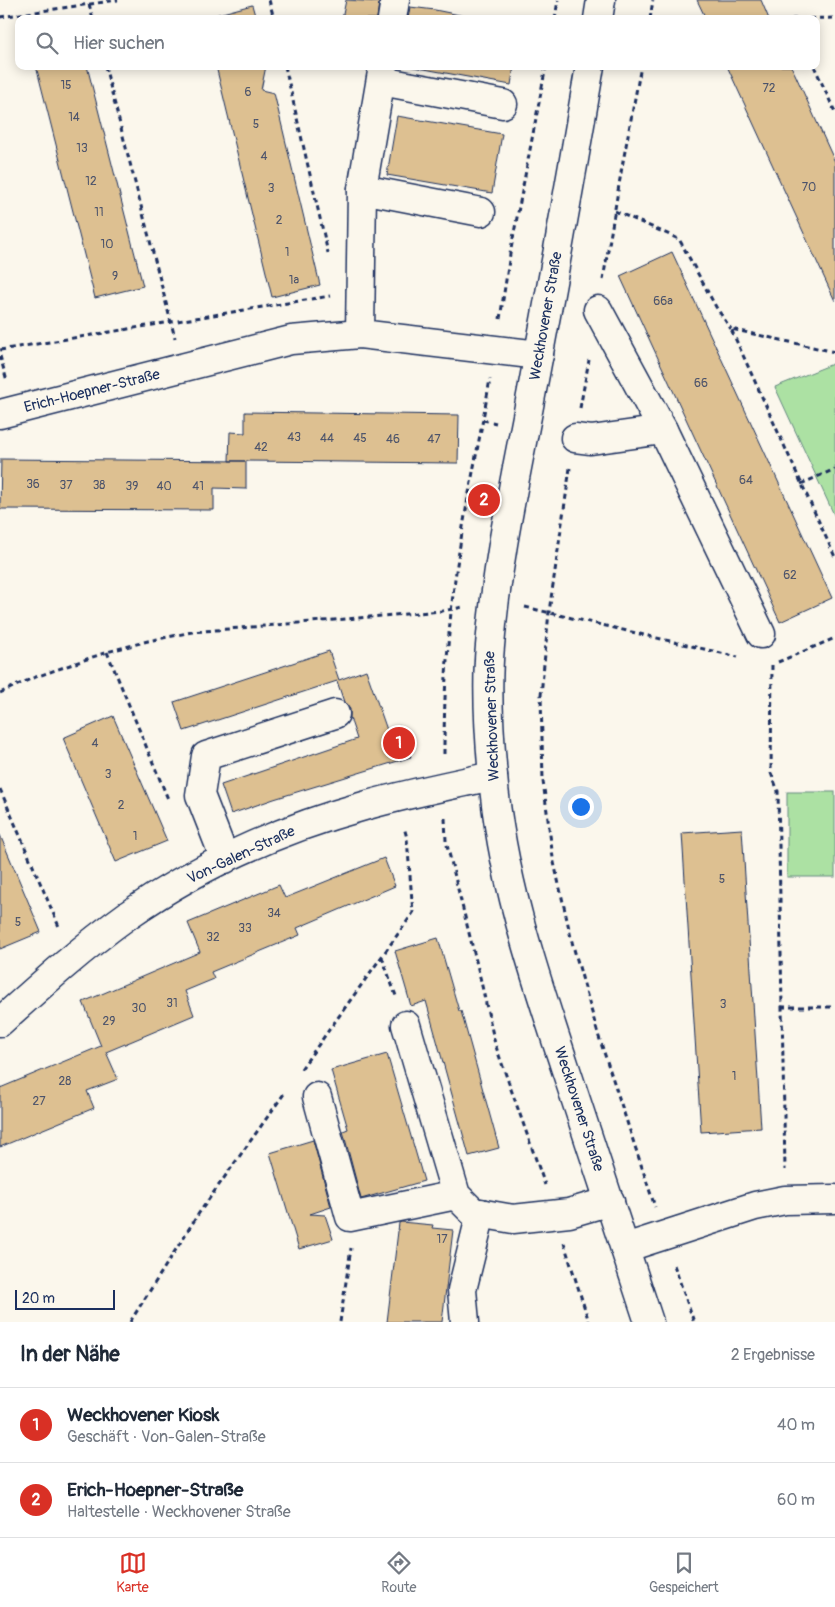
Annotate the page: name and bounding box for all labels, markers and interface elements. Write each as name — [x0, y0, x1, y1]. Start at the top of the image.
search box — [15, 15, 820, 70]
icon: search — [33, 29, 61, 57]
text: Hier suchen — [73, 31, 165, 55]
house number: 15 — [60, 78, 72, 93]
house number: 72 — [762, 81, 776, 96]
house number: 6 — [245, 85, 252, 100]
house number: 14 — [68, 110, 80, 125]
house number: 5 — [253, 117, 259, 132]
house number: 13 — [76, 141, 88, 156]
house number: 4 — [261, 149, 268, 164]
house number: 12 — [85, 174, 97, 189]
house number: 70 — [802, 180, 816, 195]
house number: 3 — [268, 181, 275, 196]
house number: 11 — [94, 205, 104, 220]
house number: 2 — [276, 213, 283, 228]
house number: 10 — [101, 237, 113, 252]
house number: 1 — [285, 245, 289, 260]
street label: Weckhovener Straße — [525, 250, 567, 382]
house number: 9 — [112, 269, 118, 284]
house number: 1a — [289, 273, 300, 288]
house number: 66a — [653, 294, 673, 309]
street label: Erich-Hoepner-Straße — [22, 365, 162, 417]
house number: 66 — [694, 376, 708, 391]
house number: 43 — [287, 430, 301, 445]
house number: 44 — [320, 431, 334, 446]
house number: 45 — [353, 431, 367, 446]
house number: 46 — [386, 432, 400, 447]
house number: 47 — [427, 432, 441, 447]
house number: 42 — [254, 440, 268, 455]
house number: 64 — [739, 473, 753, 488]
house number: 36 — [26, 477, 40, 492]
house number: 37 — [59, 478, 73, 493]
house number: 38 — [93, 478, 105, 493]
house number: 39 — [126, 479, 138, 494]
house number: 40 — [156, 479, 172, 494]
house number: 41 — [192, 479, 204, 494]
pin: 2 — [468, 481, 500, 519]
house number: 62 — [783, 568, 797, 583]
street label: Weckhovener Straße — [480, 650, 504, 781]
pin: 1 — [383, 724, 415, 762]
house number: 4 — [92, 736, 99, 751]
house number: 3 — [105, 767, 112, 782]
your location — [568, 794, 594, 820]
house number: 2 — [118, 798, 125, 813]
street label: Von-Galen-Straße — [184, 821, 299, 888]
house number: 1 — [133, 829, 137, 844]
house number: 5 — [719, 872, 725, 887]
house number: 34 — [267, 906, 281, 921]
house number: 5 — [15, 915, 21, 930]
house number: 33 — [238, 921, 252, 936]
house number: 32 — [206, 930, 220, 945]
house number: 31 — [166, 996, 178, 1011]
house number: 3 — [720, 997, 727, 1012]
house number: 30 — [132, 1001, 146, 1016]
house number: 29 — [103, 1014, 115, 1029]
street label: Weckhovener Straße — [550, 1044, 608, 1174]
house number: 1 — [732, 1069, 736, 1084]
house number: 28 — [59, 1074, 71, 1089]
house number: 27 — [32, 1094, 46, 1109]
house number: 17 — [436, 1232, 448, 1247]
scale bar — [15, 1287, 115, 1310]
text: 20 m — [22, 1290, 55, 1307]
text: In der Nähe — [20, 1341, 120, 1368]
text: 2 Ergebnisse — [731, 1345, 815, 1365]
text: Weckhovener Kiosk — [67, 1403, 219, 1427]
text: 1 — [33, 1415, 39, 1435]
text: 40 m — [777, 1415, 815, 1435]
text: Geschäft · Von-Galen-Straße — [67, 1427, 266, 1447]
text: Erich-Hoepner-Straße — [67, 1478, 243, 1502]
text: 2 — [32, 1490, 40, 1510]
text: 60 m — [777, 1490, 815, 1510]
text: Haltestelle · Weckhovener Straße — [67, 1502, 291, 1522]
tab: Karte — [116, 1549, 149, 1596]
tab: Route — [381, 1549, 417, 1596]
tab: Gespeichert — [649, 1549, 719, 1596]

